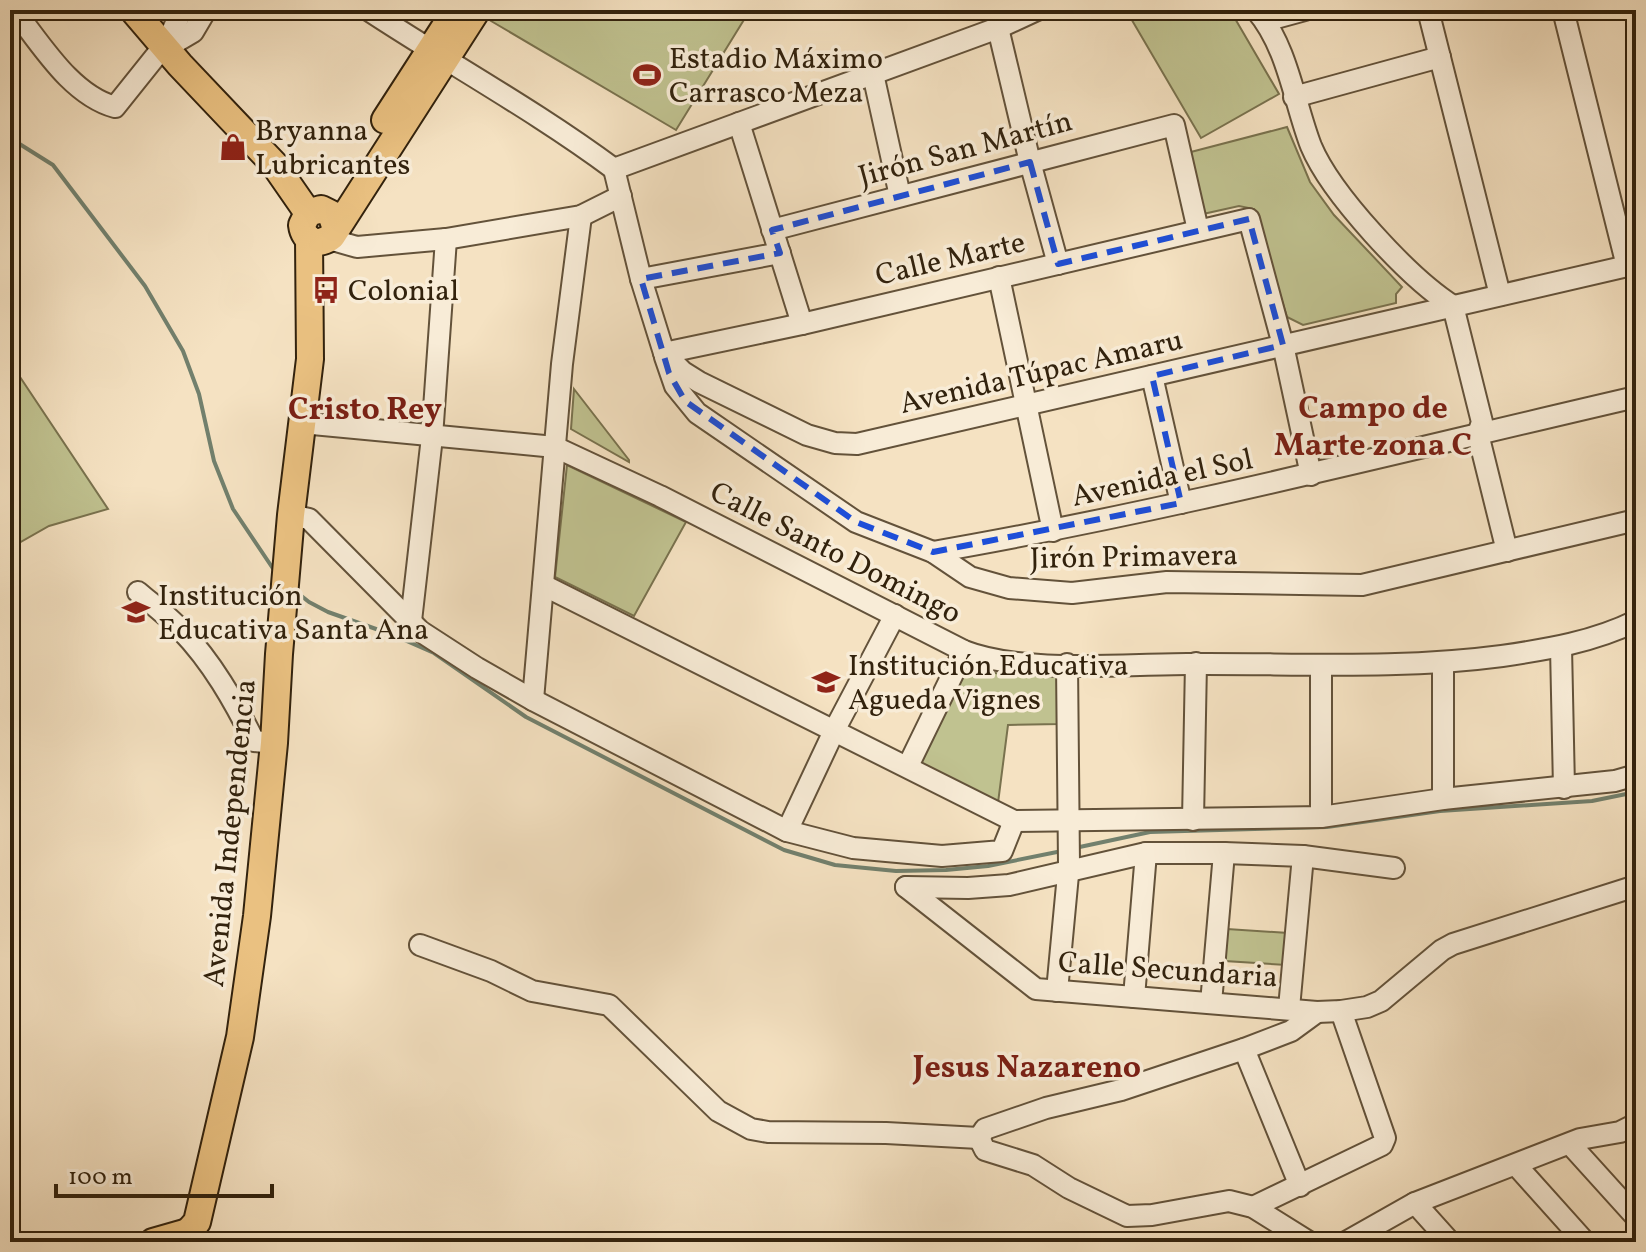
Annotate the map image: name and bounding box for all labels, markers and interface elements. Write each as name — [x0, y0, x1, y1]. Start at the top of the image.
place label: Estadio Máximo Carrasco Meza — [669, 39, 883, 115]
sports icon: Estadio Máximo Carrasco Meza — [632, 60, 662, 90]
street label: Jirón San Martín — [854, 101, 1077, 199]
place label: Bryanna Lubricantes — [255, 111, 410, 187]
shop icon: Bryanna Lubricantes — [218, 132, 248, 162]
street label: Calle Marte — [871, 222, 1030, 298]
place label: Colonial — [348, 271, 459, 313]
bus stop icon: Colonial — [311, 275, 341, 305]
street label: Avenida Túpac Amaru — [896, 320, 1187, 426]
district label: Campo de Marte zona C — [1274, 388, 1472, 469]
district label: Cristo Rey — [288, 389, 442, 433]
street label: Avenida el Sol — [1068, 439, 1257, 519]
street label: Calle Santo Domingo — [702, 472, 968, 635]
street label: Jirón Primavera — [1030, 535, 1239, 581]
place label: Institución Educativa Santa Ana — [158, 576, 429, 652]
school or university icon: Institución Educativa Santa Ana — [121, 597, 151, 627]
place label: Institución Educativa Agueda Vignes — [848, 646, 1129, 722]
school or university icon: Institución Educativa Agueda Vignes — [811, 667, 841, 697]
street label: Avenida Independencia — [194, 677, 268, 989]
street label: Calle Secundaria — [1057, 942, 1279, 1000]
district label: Jesus Nazareno — [912, 1047, 1141, 1091]
scale bar — [56, 1148, 272, 1198]
text: 100 m — [68, 1161, 133, 1195]

